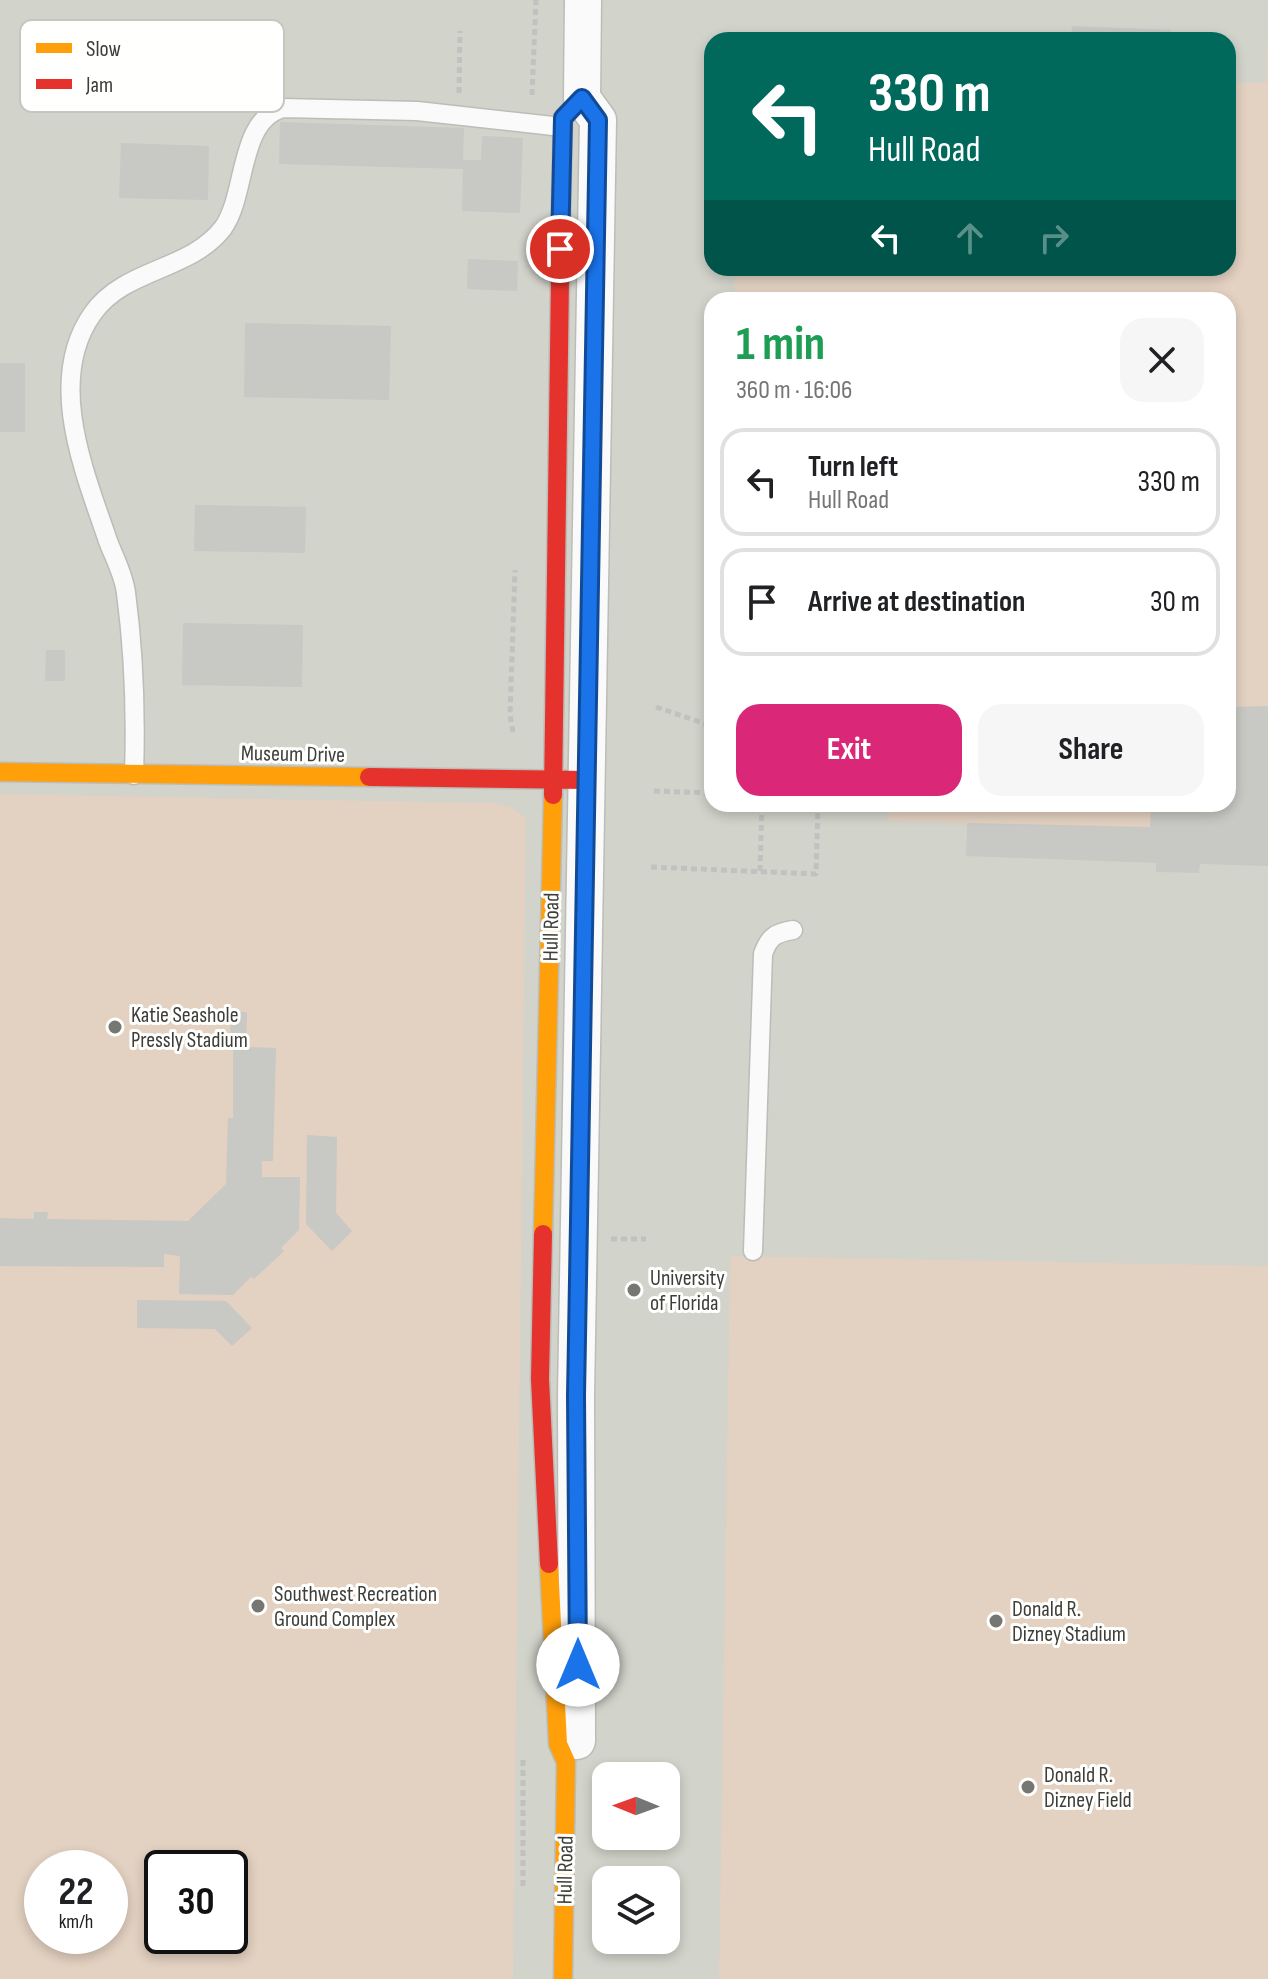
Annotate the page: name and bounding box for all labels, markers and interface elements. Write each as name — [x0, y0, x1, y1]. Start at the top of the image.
legend — [20, 20, 284, 112]
text: Slow — [86, 36, 121, 63]
text: 330 m — [868, 61, 991, 128]
icon: left — [736, 64, 840, 168]
text: Jam — [85, 72, 113, 99]
text: Hull Road — [868, 129, 980, 172]
pin — [526, 215, 594, 283]
icon: left — [864, 216, 908, 260]
icon: ahead — [948, 216, 992, 260]
icon: right — [1032, 216, 1076, 260]
icon: arrive — [538, 227, 582, 271]
text: 1 min — [736, 316, 825, 373]
button: close — [1120, 318, 1204, 402]
text: 360 m · 16:06 — [736, 375, 852, 406]
text: Turn left — [808, 449, 898, 485]
icon: left — [740, 460, 784, 504]
text: 330 m — [1137, 464, 1200, 500]
text: Hull Road — [808, 485, 889, 516]
icon: arrive — [740, 580, 784, 624]
text: Arrive at destination — [808, 584, 1025, 620]
text: 30 m — [1150, 584, 1200, 620]
button: Exit — [736, 704, 962, 796]
button: Share — [978, 704, 1204, 796]
street label: Museum Drive — [241, 740, 345, 769]
street label: Hull Road — [537, 892, 566, 962]
place label: Katie Seashole Pressly Stadium — [131, 1002, 248, 1054]
marker: Katie Seashole Pressly Stadium — [106, 1018, 124, 1036]
place label: University of Florida — [650, 1265, 725, 1317]
marker: University of Florida — [625, 1281, 643, 1299]
place label: Southwest Recreation Ground Complex — [274, 1581, 437, 1633]
place label: Donald R. Dizney Stadium — [1012, 1596, 1126, 1648]
marker: Southwest Recreation Ground Complex — [249, 1597, 267, 1615]
marker: Donald R. Dizney Stadium — [987, 1612, 1005, 1630]
position arrow — [536, 1623, 620, 1707]
north arrow — [592, 1762, 680, 1850]
map controls — [592, 1762, 680, 1954]
place label: Donald R. Dizney Field — [1044, 1762, 1132, 1814]
marker: Donald R. Dizney Field — [1019, 1778, 1037, 1796]
street label: Hull Road — [551, 1835, 580, 1905]
speed limit sign: 30 — [144, 1850, 248, 1954]
button: layers — [592, 1866, 680, 1954]
text: 22 — [58, 1868, 94, 1916]
text: km/h — [59, 1910, 93, 1934]

